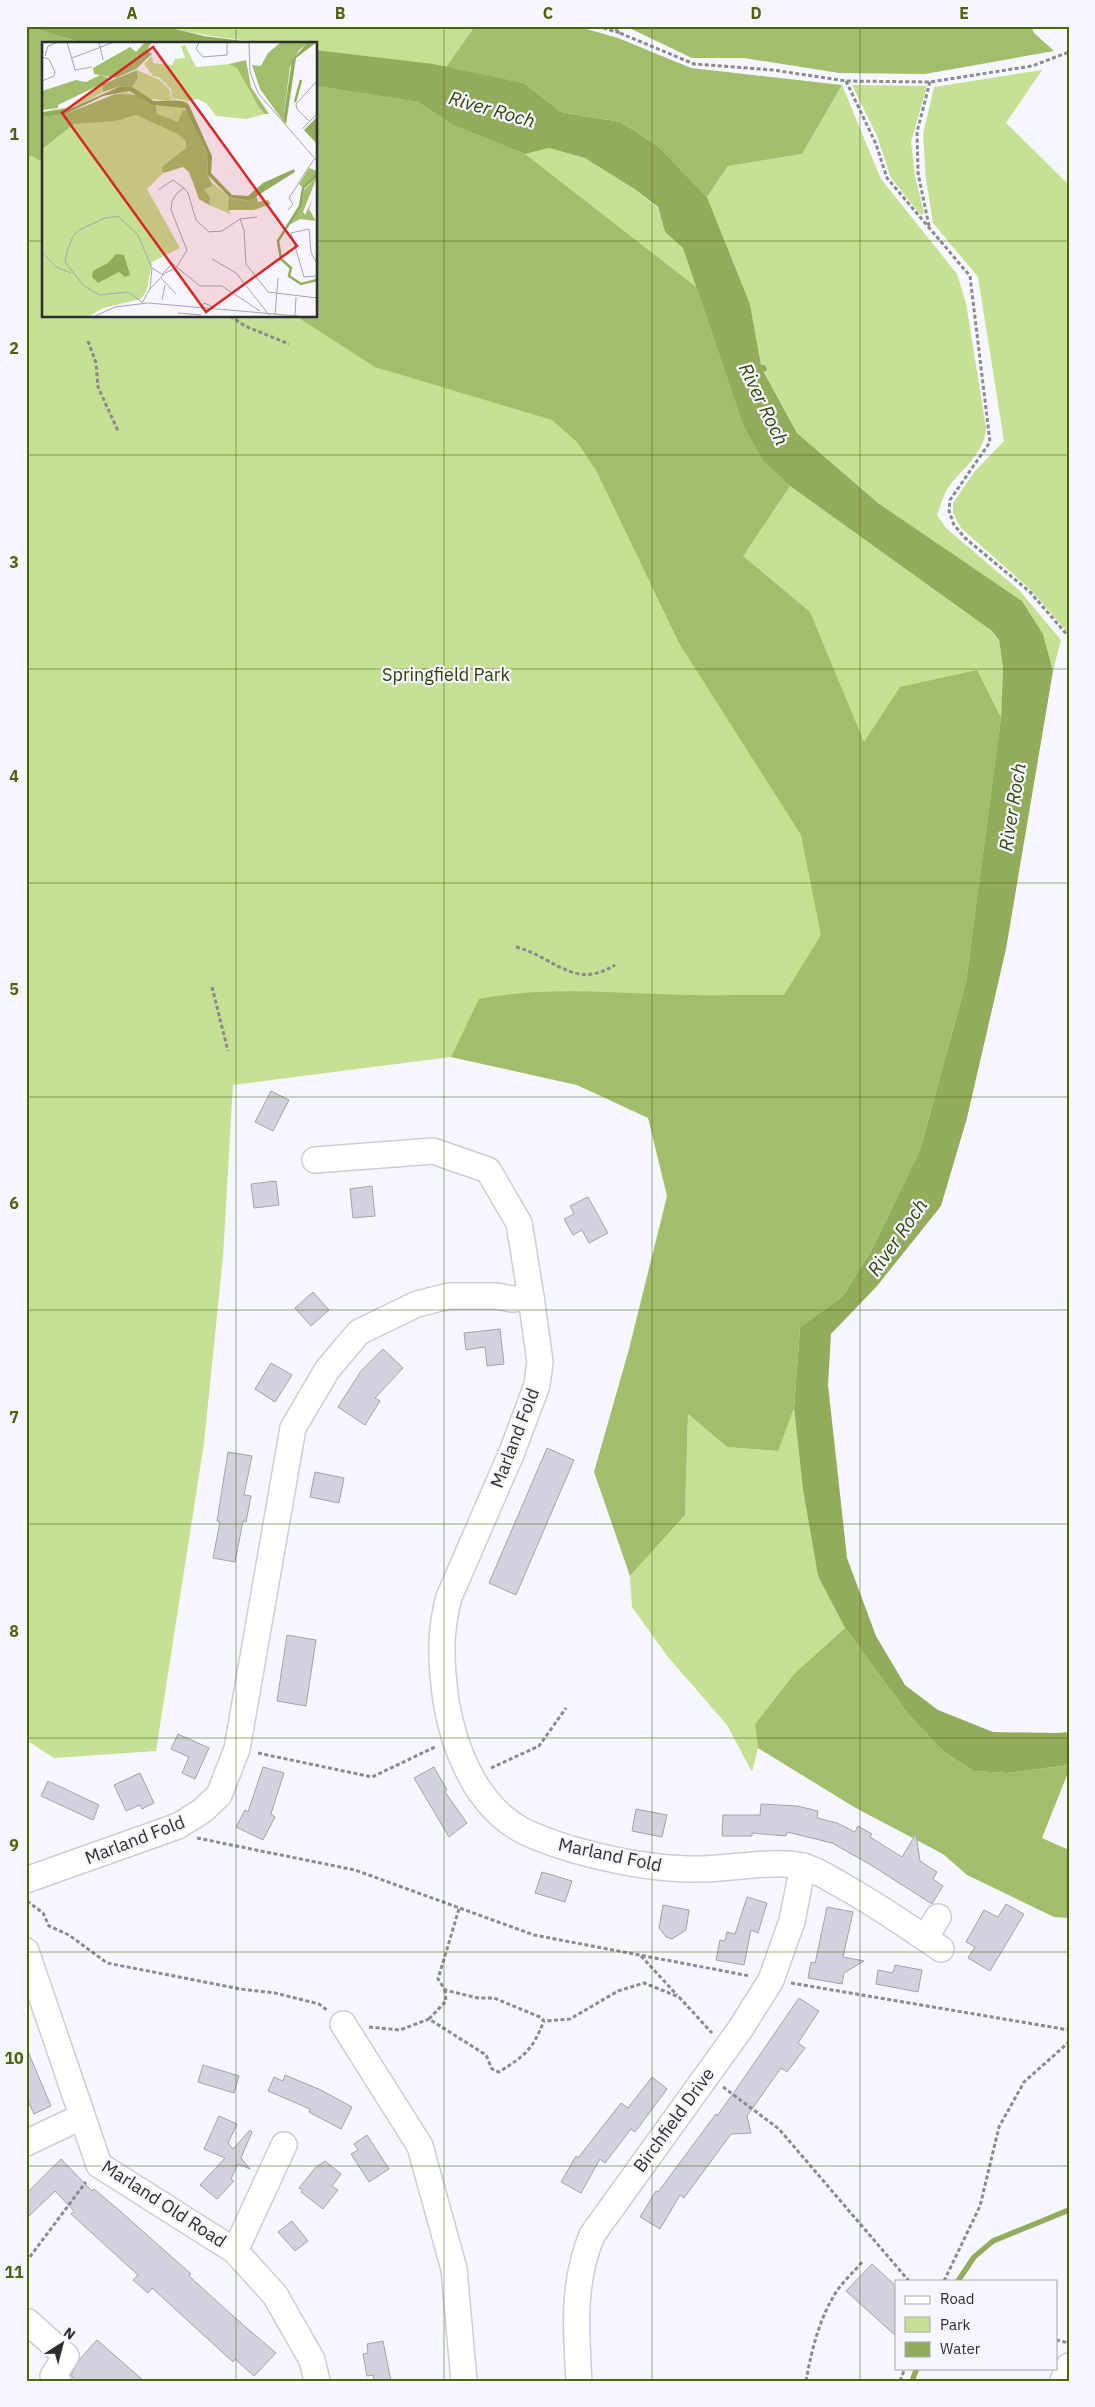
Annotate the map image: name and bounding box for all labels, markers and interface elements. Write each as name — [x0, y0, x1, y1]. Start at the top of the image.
text: A — [127, 3, 138, 23]
text: B — [335, 3, 346, 23]
text: C — [543, 3, 553, 23]
text: D — [750, 3, 762, 23]
text: E — [959, 3, 969, 23]
inset map — [42, 42, 318, 318]
water label: River Roch — [446, 85, 538, 133]
text: 1 — [9, 124, 19, 144]
text: 2 — [9, 338, 19, 358]
water label: River Roch — [734, 359, 794, 449]
text: 3 — [9, 552, 19, 572]
park label: Springfield Park — [382, 663, 510, 686]
water label: River Roch — [993, 761, 1031, 853]
text: 4 — [9, 766, 19, 786]
text: 5 — [9, 979, 19, 999]
text: 6 — [9, 1193, 19, 1213]
water label: River Roch — [862, 1194, 932, 1280]
street label: Marland Fold — [485, 1385, 544, 1491]
text: 7 — [9, 1407, 19, 1427]
text: 8 — [9, 1621, 19, 1641]
street label: Marland Fold — [82, 1810, 188, 1869]
street label: Marland Fold — [556, 1832, 664, 1877]
text: 9 — [9, 1835, 19, 1855]
text: 10 — [4, 2048, 24, 2068]
street label: Birchfield Drive — [628, 2063, 719, 2176]
street label: Marland Old Road — [98, 2155, 231, 2252]
text: 11 — [4, 2262, 24, 2282]
legend — [895, 2280, 1058, 2370]
text: Road — [940, 2289, 975, 2308]
text: Park — [940, 2315, 970, 2334]
north arrow — [38, 2320, 88, 2370]
text: N — [60, 2323, 79, 2344]
text: Water — [940, 2339, 981, 2358]

